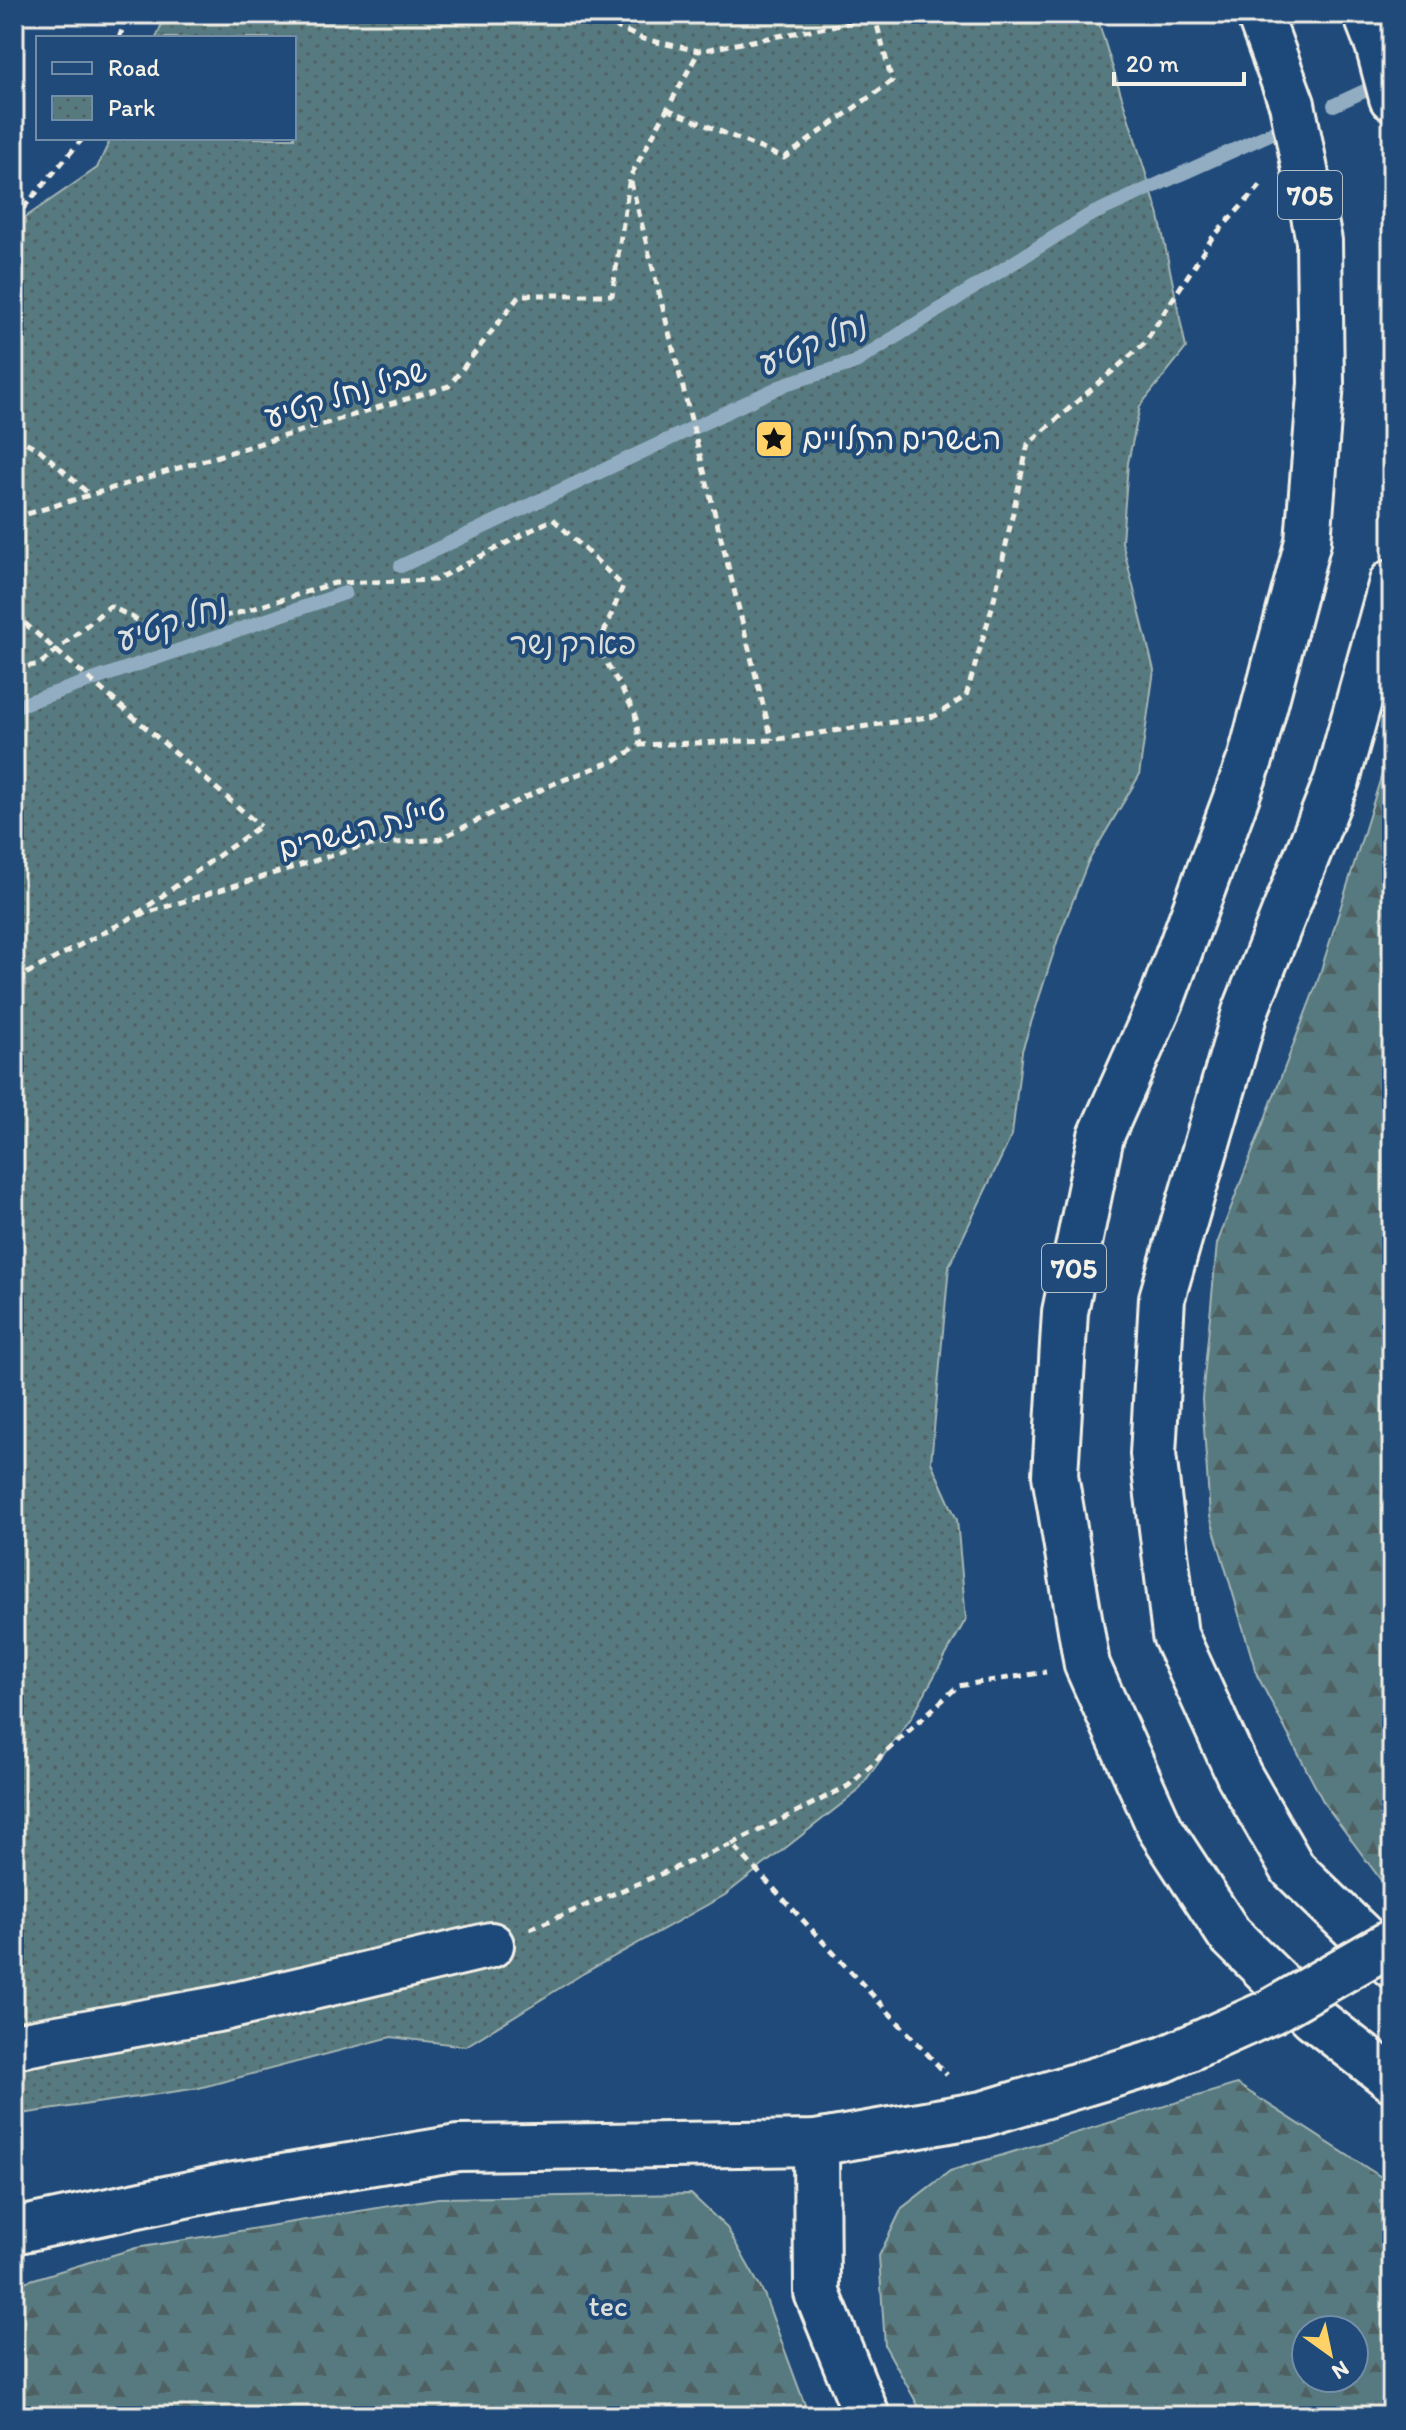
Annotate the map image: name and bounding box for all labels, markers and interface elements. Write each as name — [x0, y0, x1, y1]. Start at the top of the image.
legend — [36, 36, 296, 140]
scale bar — [1114, 36, 1244, 86]
text: 20 m — [1126, 49, 1179, 78]
text: Road — [108, 53, 160, 82]
text: Park — [108, 93, 155, 122]
road number: 705 — [1278, 171, 1342, 219]
water label: נחל קטיע — [751, 303, 873, 385]
street label: שביל נחל קטיע — [261, 351, 431, 436]
place icon: הגשרים התלויים — [753, 418, 795, 460]
place label: הגשרים התלויים — [802, 420, 1001, 457]
water label: נחל קטיע — [110, 586, 232, 661]
park label: פארק נשר — [510, 625, 636, 662]
street label: טיילת הגשרים — [275, 790, 449, 867]
road number: 705 — [1042, 1244, 1106, 1292]
park label: tec — [588, 2287, 628, 2324]
north arrow — [1290, 2314, 1370, 2394]
text: N — [1327, 2355, 1354, 2386]

